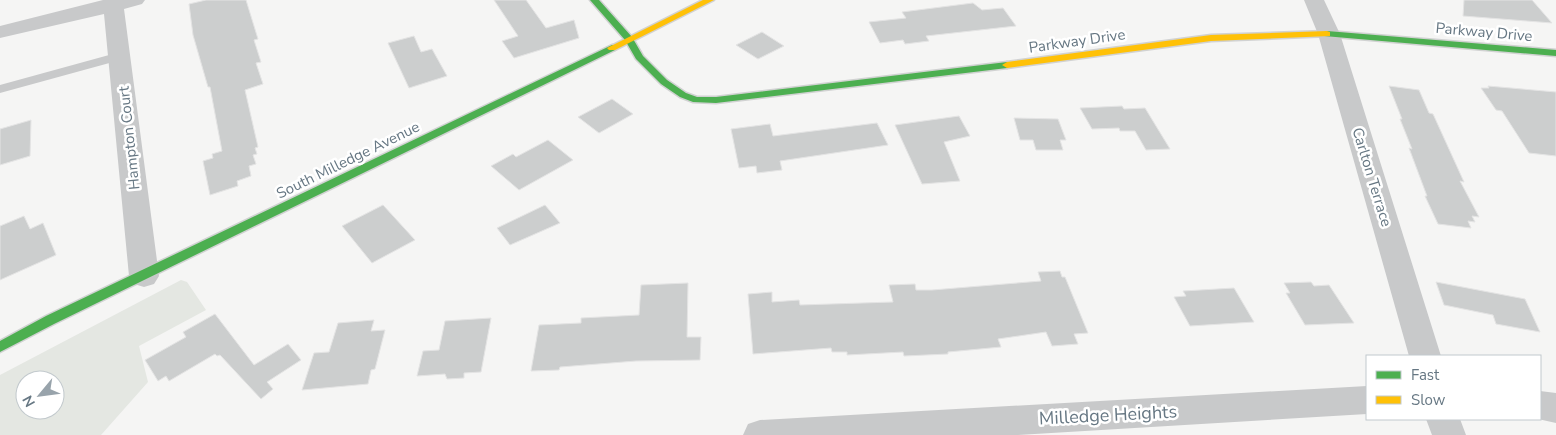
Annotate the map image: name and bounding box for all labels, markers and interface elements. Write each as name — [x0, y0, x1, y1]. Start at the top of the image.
street label: Parkway Drive — [1435, 18, 1533, 46]
street label: Parkway Drive — [1027, 24, 1127, 58]
street label: Hampton Court — [114, 84, 144, 191]
street label: South Milledge Avenue — [273, 117, 423, 203]
street label: Carlton Terrace — [1347, 125, 1397, 229]
legend — [1366, 355, 1541, 420]
text: Fast — [1411, 365, 1440, 385]
north arrow — [15, 370, 65, 420]
text: Slow — [1411, 390, 1446, 410]
text: N — [18, 392, 40, 410]
street label: Milledge Heights — [1038, 399, 1178, 431]

